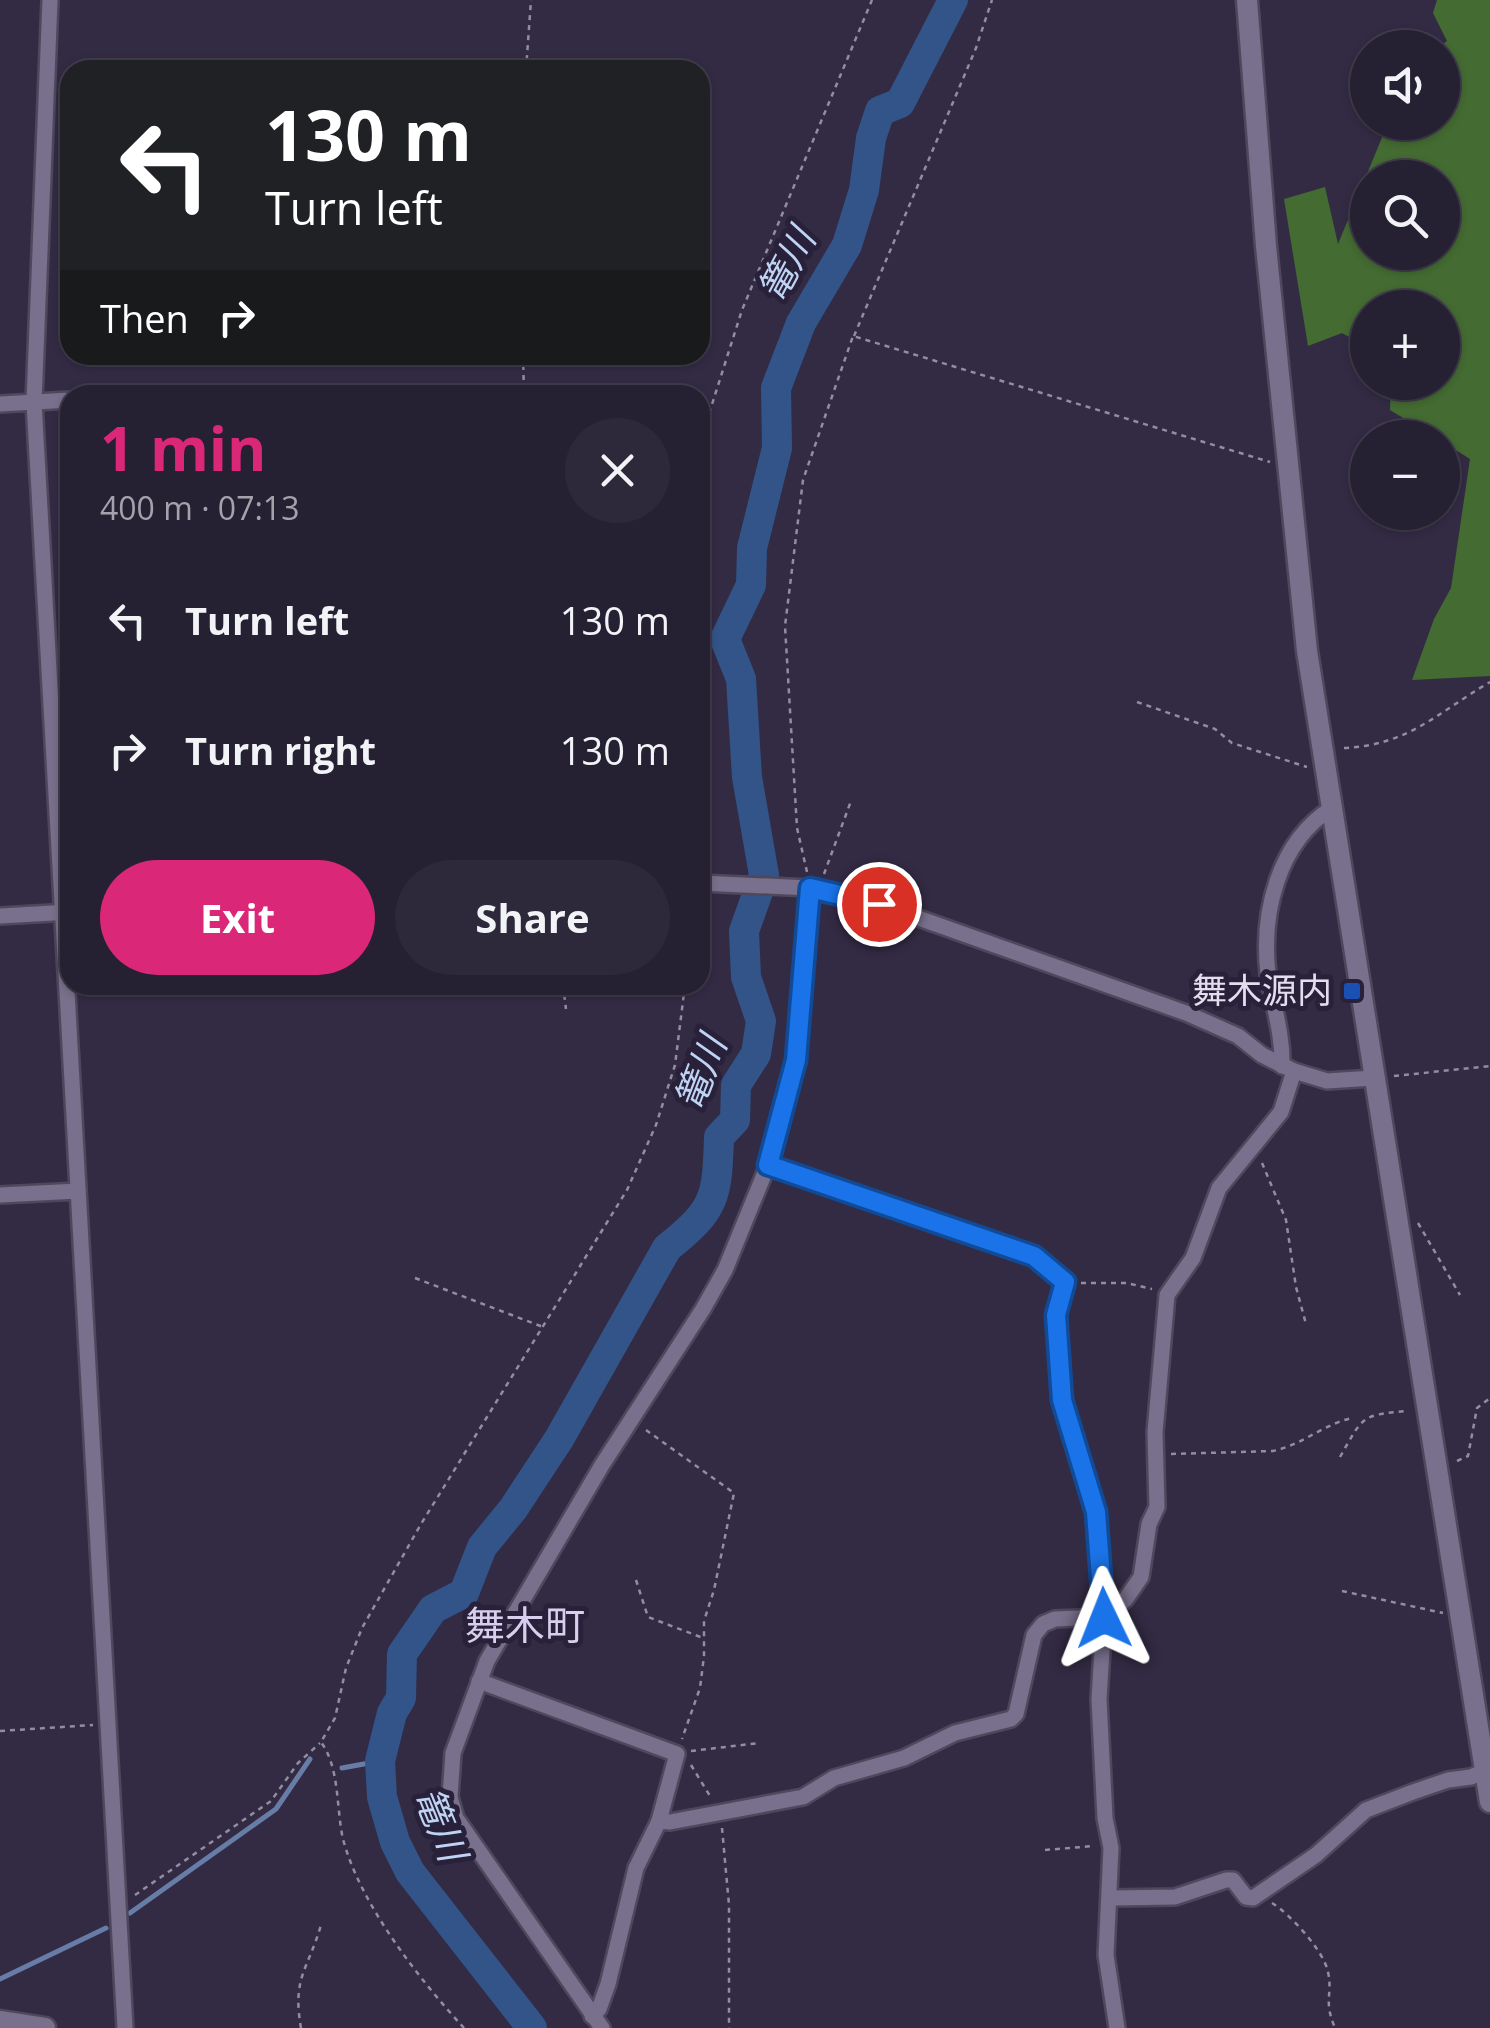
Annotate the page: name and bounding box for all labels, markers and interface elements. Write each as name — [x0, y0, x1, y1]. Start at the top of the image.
map controls — [1350, 30, 1460, 530]
button: sound — [1350, 30, 1460, 140]
text: 130 m — [265, 86, 472, 182]
icon: left — [100, 100, 230, 230]
button: search — [1350, 160, 1460, 270]
text: Turn left — [265, 177, 443, 238]
water label: 篭川 — [744, 215, 828, 310]
icon: right — [209, 290, 264, 345]
button: + — [1350, 290, 1460, 400]
text: Then — [100, 292, 189, 344]
text: 1 min — [100, 407, 267, 489]
button: close — [565, 418, 670, 523]
button: − — [1350, 420, 1460, 530]
text: 400 m · 07:13 — [100, 486, 299, 529]
icon: left — [100, 593, 155, 648]
text: Turn left — [185, 594, 349, 646]
text: 130 m — [560, 594, 670, 646]
icon: right — [100, 723, 155, 778]
text: Turn right — [185, 724, 376, 776]
text: 130 m — [560, 724, 670, 776]
button: Exit — [100, 860, 375, 975]
button: Share — [395, 860, 670, 975]
pin — [837, 862, 922, 947]
icon: arrive — [852, 877, 907, 932]
place label: 舞木源内 — [1192, 966, 1332, 1013]
marker: 舞木源内 — [1341, 980, 1363, 1002]
water label: 篭川 — [661, 1024, 738, 1117]
position arrow — [1052, 1566, 1156, 1670]
district label: 舞木町 — [465, 1597, 585, 1652]
water label: 篭川 — [404, 1778, 482, 1872]

